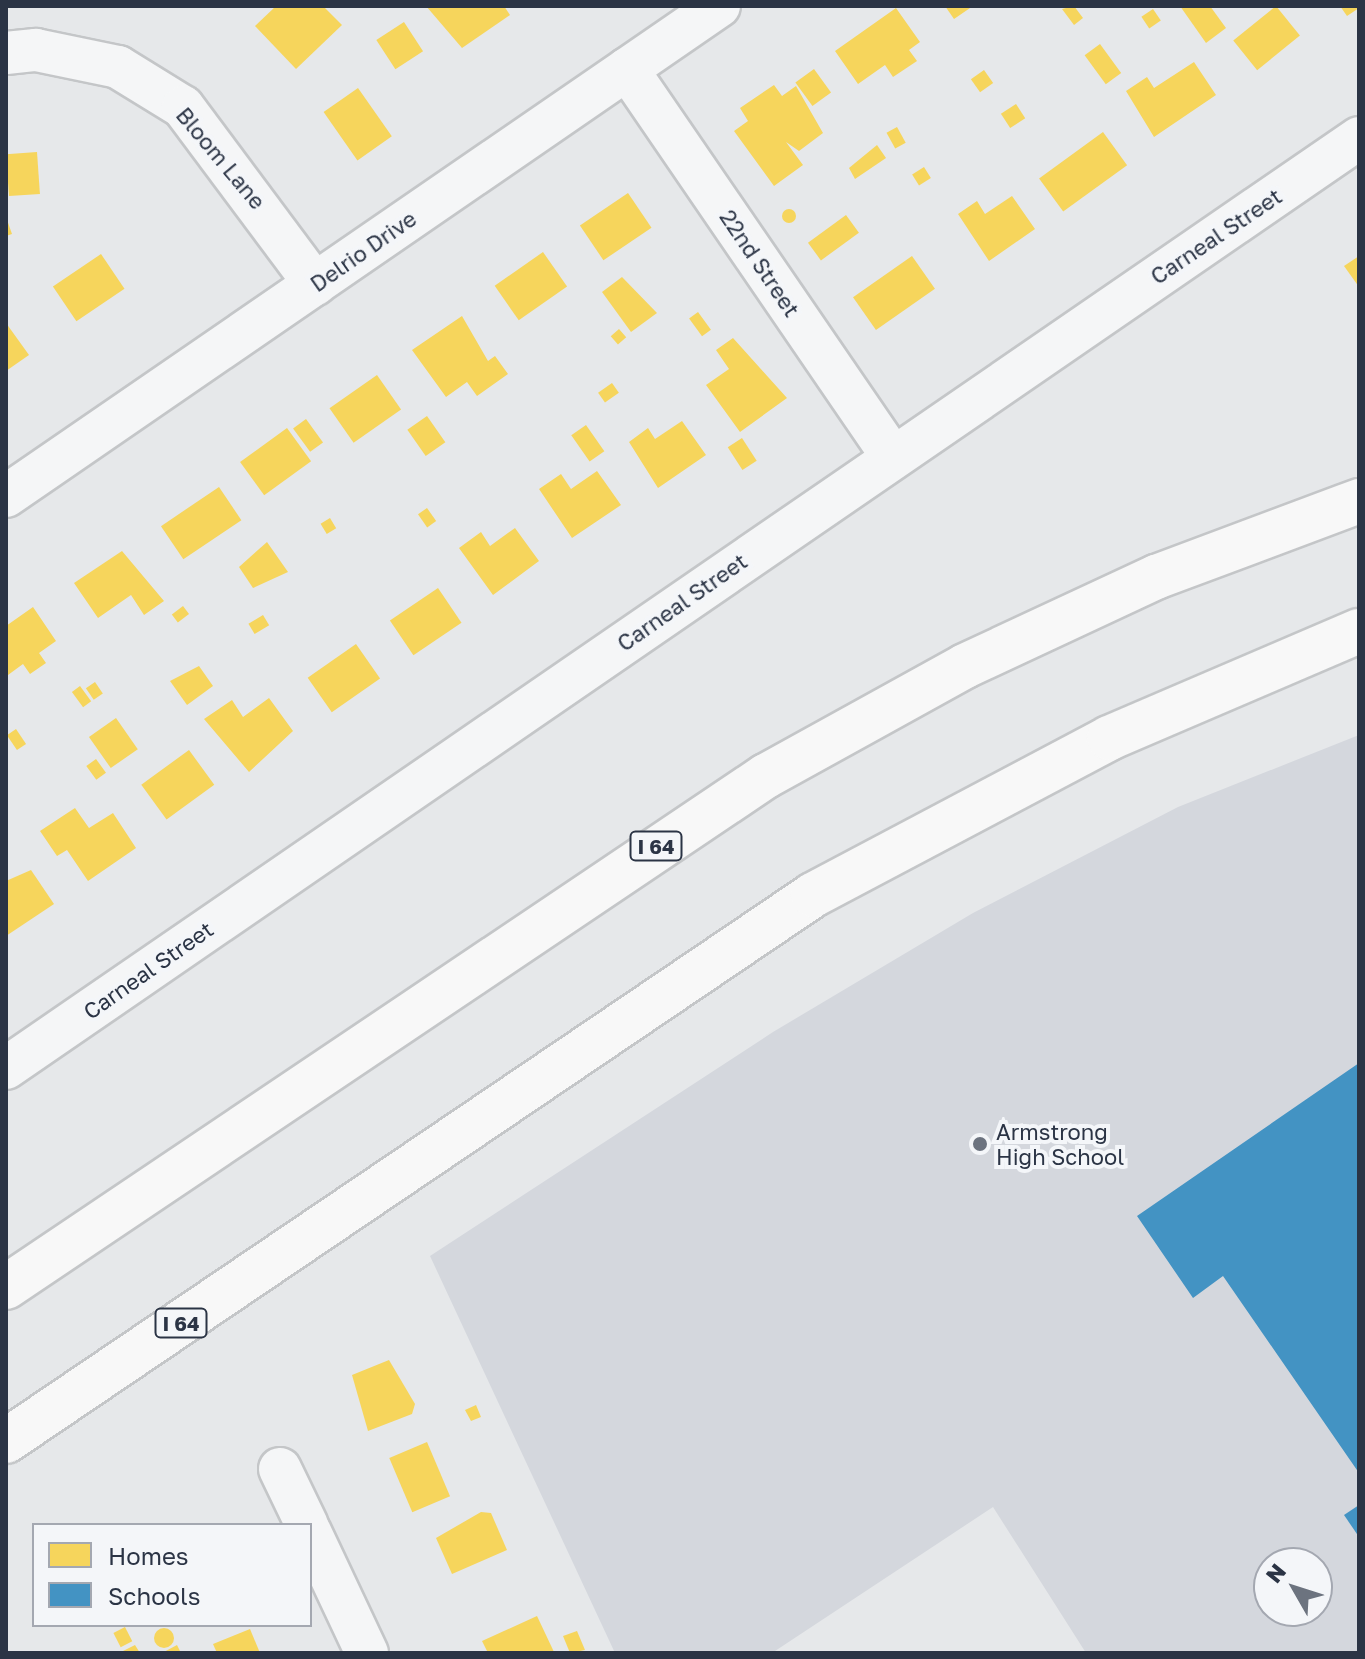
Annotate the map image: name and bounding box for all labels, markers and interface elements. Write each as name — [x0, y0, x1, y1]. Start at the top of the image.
street label: Bloom Lane — [171, 102, 271, 214]
street label: Carneal Street — [1145, 182, 1287, 290]
street label: Delrio Drive — [305, 205, 421, 297]
street label: 22nd Street — [715, 205, 805, 321]
street label: Carneal Street — [612, 547, 752, 657]
road number: I 64 — [628, 830, 684, 862]
street label: Carneal Street — [78, 915, 218, 1025]
place label: Armstrong High School — [996, 1118, 1124, 1170]
marker: Armstrong High School — [971, 1135, 989, 1153]
road number: I 64 — [153, 1307, 209, 1339]
legend — [32, 1523, 312, 1627]
text: Homes — [108, 1541, 189, 1570]
north arrow — [1253, 1547, 1333, 1627]
text: N — [1260, 1558, 1291, 1588]
text: Schools — [108, 1581, 200, 1610]

